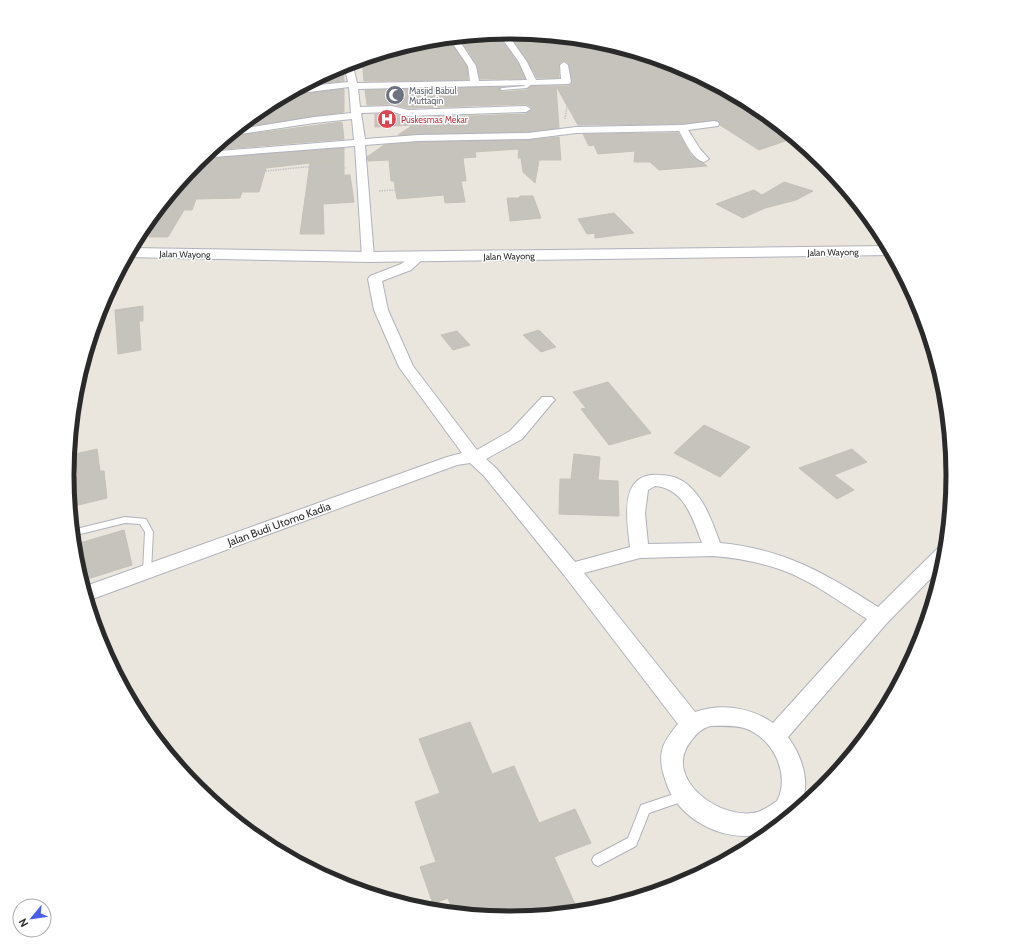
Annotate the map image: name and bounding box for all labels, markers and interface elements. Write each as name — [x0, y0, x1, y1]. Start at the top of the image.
mosque icon: Masjid Babul Muttaqin — [384, 84, 406, 106]
place label: Masjid Babul Muttaqin — [409, 85, 458, 106]
hospital icon: Puskesmas Mekar — [376, 108, 398, 130]
place label: Puskesmas Mekar — [401, 114, 468, 125]
street label: Jalan Wayong — [806, 246, 859, 258]
street label: Jalan Wayong — [158, 248, 211, 260]
street label: Jalan Wayong — [482, 250, 535, 262]
street label: Jalan Budi Utomo Kadia — [225, 499, 333, 550]
north arrow — [12, 898, 52, 938]
text: N — [15, 916, 31, 930]

